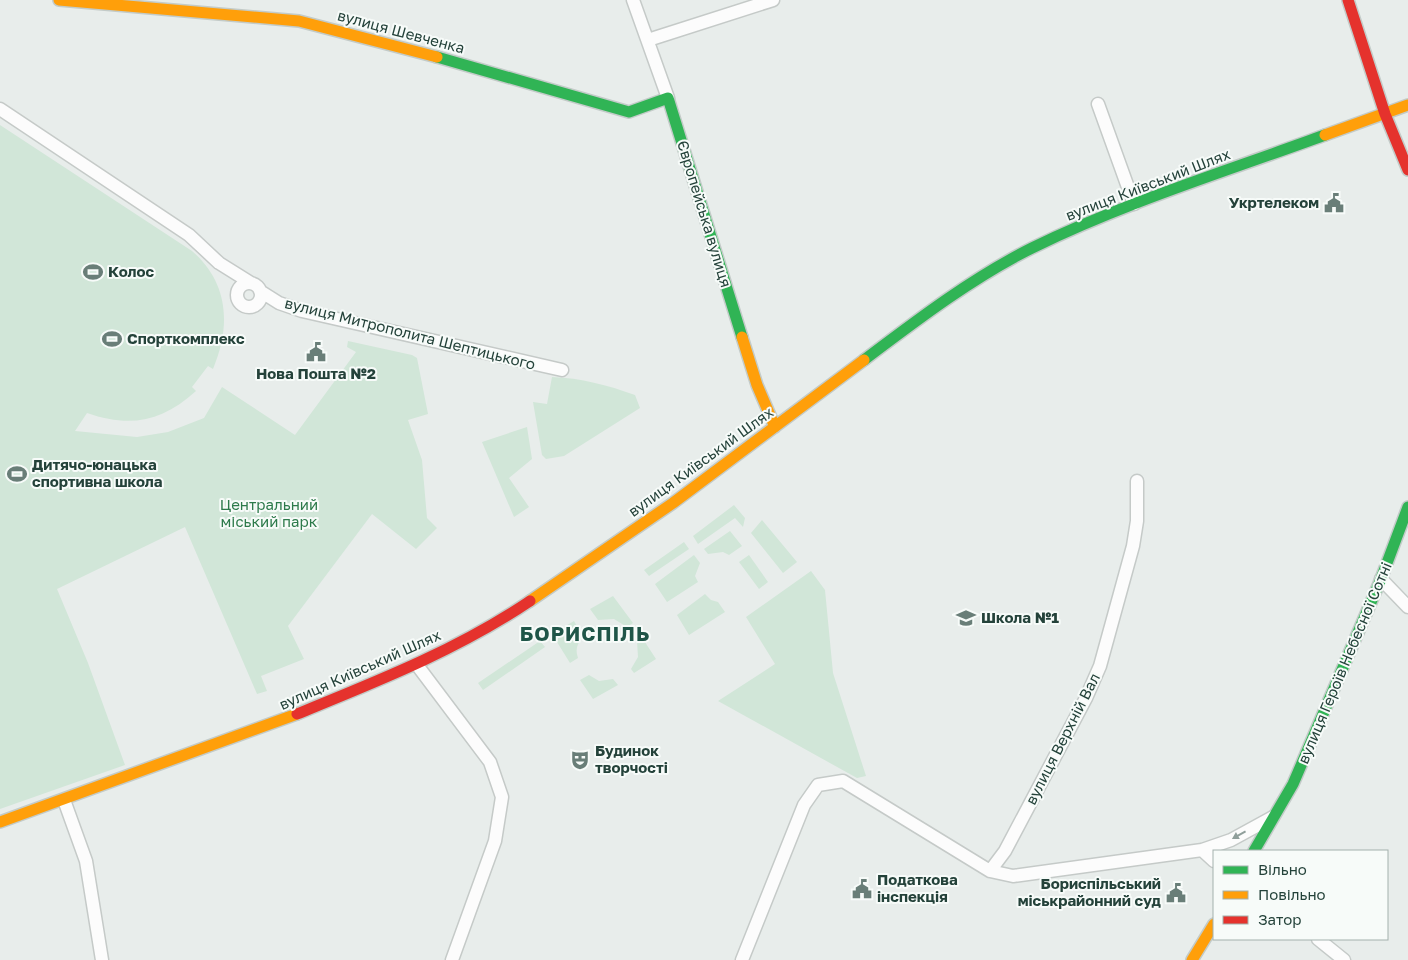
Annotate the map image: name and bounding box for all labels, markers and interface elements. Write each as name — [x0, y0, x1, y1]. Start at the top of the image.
street label: вулиця Шевченка — [336, 5, 467, 57]
street label: Європейська вулиця — [674, 138, 736, 289]
street label: вулиця Київський Шлях — [1063, 144, 1233, 224]
public building icon: Укртелеком — [1323, 192, 1345, 214]
place label: Укртелеком — [1229, 193, 1319, 211]
sports icon: Колос — [82, 261, 104, 283]
place label: Колос — [108, 262, 155, 280]
street label: вулиця Митрополита Шептицького — [283, 293, 537, 373]
sports icon: Спорткомплекс — [101, 328, 123, 350]
place label: Спорткомплекс — [127, 329, 245, 347]
public building icon: Нова Пошта №2 — [305, 341, 327, 363]
place label: Нова Пошта №2 — [256, 364, 376, 382]
street label: вулиця Київський Шлях — [624, 402, 776, 520]
place label: Дитячо-юнацька спортивна школа — [32, 455, 163, 490]
sports icon: Дитячо-юнацька спортивна школа — [6, 463, 28, 485]
park label: Центральний міський парк — [220, 495, 318, 530]
street label: вулиця Героїв Небесної Сотні — [1293, 559, 1395, 766]
school or university icon: Школа №1 — [955, 607, 977, 629]
place label: Школа №1 — [981, 608, 1059, 626]
district label: БОРИСПІЛЬ — [520, 621, 650, 645]
street label: вулиця Київський Шлях — [276, 625, 443, 713]
street label: вулиця Верхній Вал — [1021, 670, 1103, 807]
place label: Будинок творчості — [595, 741, 668, 776]
theatre icon: Будинок творчості — [569, 749, 591, 771]
one-way arrow — [1232, 831, 1247, 839]
legend — [1213, 850, 1388, 940]
text: Вільно — [1258, 860, 1307, 878]
place label: Податкова інспекція — [877, 870, 958, 905]
place label: Бориспільський міськрайонний суд — [1018, 874, 1162, 909]
public building icon: Податкова інспекція — [851, 878, 873, 900]
public building icon: Бориспільський міськрайонний суд — [1165, 882, 1187, 904]
text: Повільно — [1258, 885, 1326, 903]
text: Затор — [1258, 910, 1301, 928]

